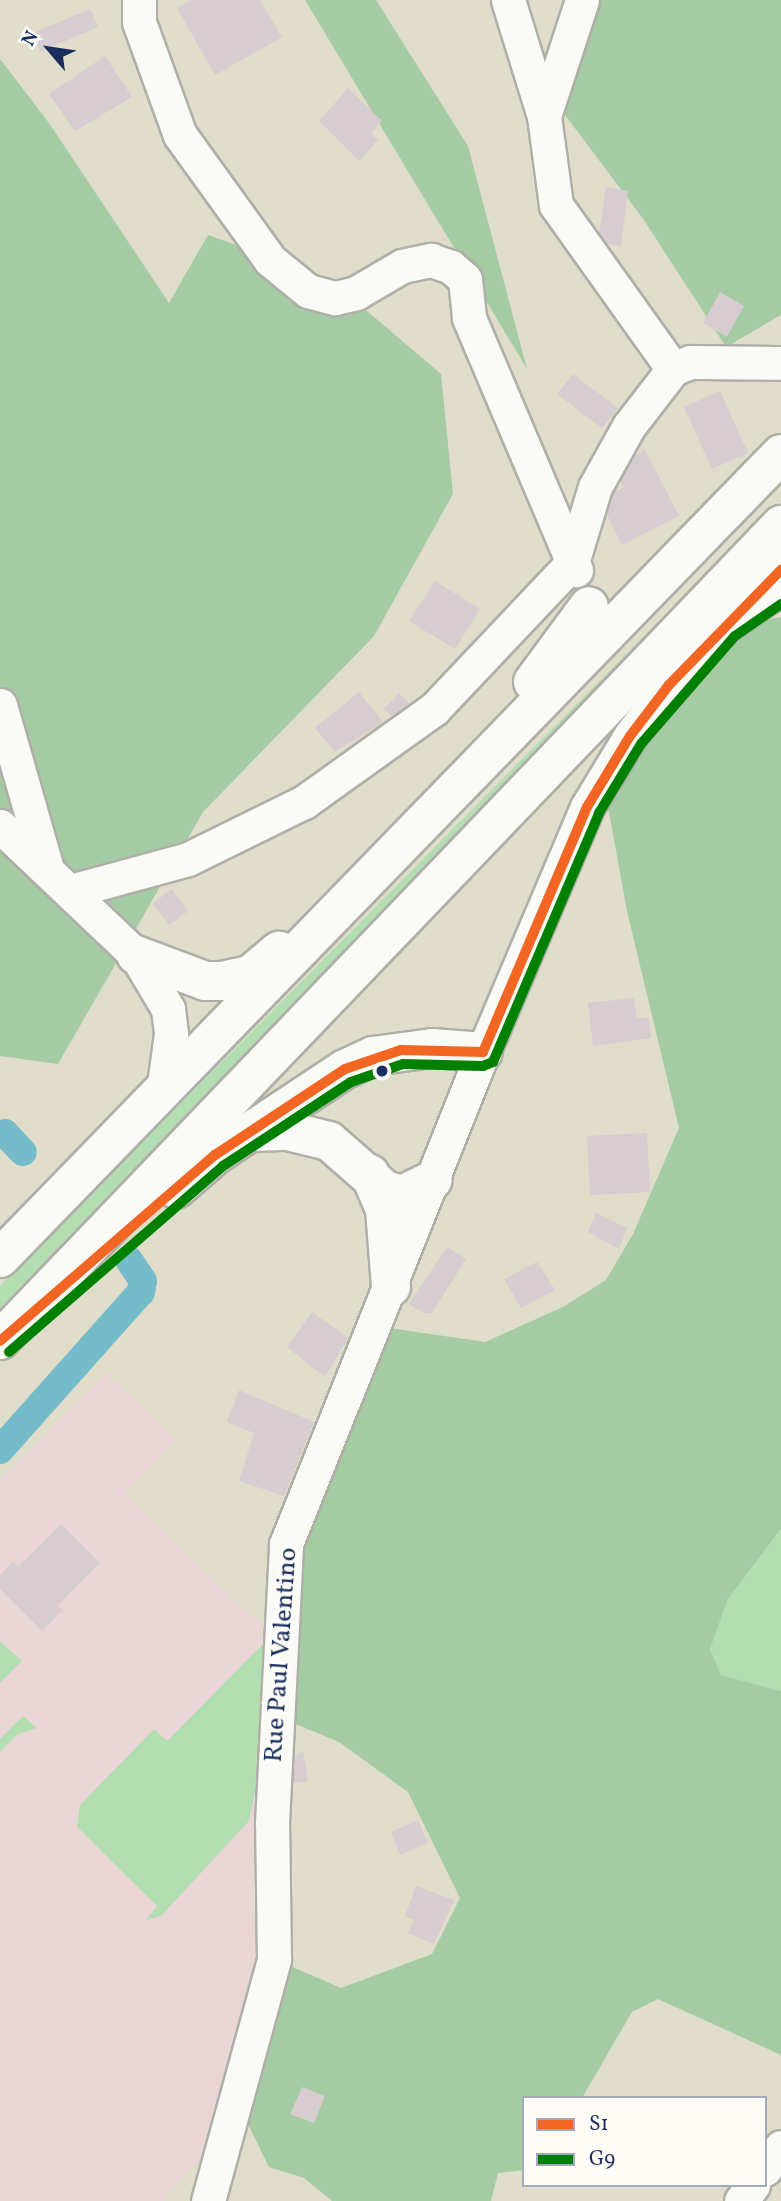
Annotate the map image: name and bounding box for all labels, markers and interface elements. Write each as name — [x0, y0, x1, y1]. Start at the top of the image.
north arrow — [14, 14, 84, 84]
text: N — [16, 26, 45, 51]
unlabelled marker — [375, 1064, 389, 1078]
street label: Rue Paul Valentino — [259, 1546, 305, 1764]
legend — [522, 2096, 767, 2187]
text: S1 — [589, 2110, 609, 2139]
text: G9 — [589, 2145, 615, 2174]

